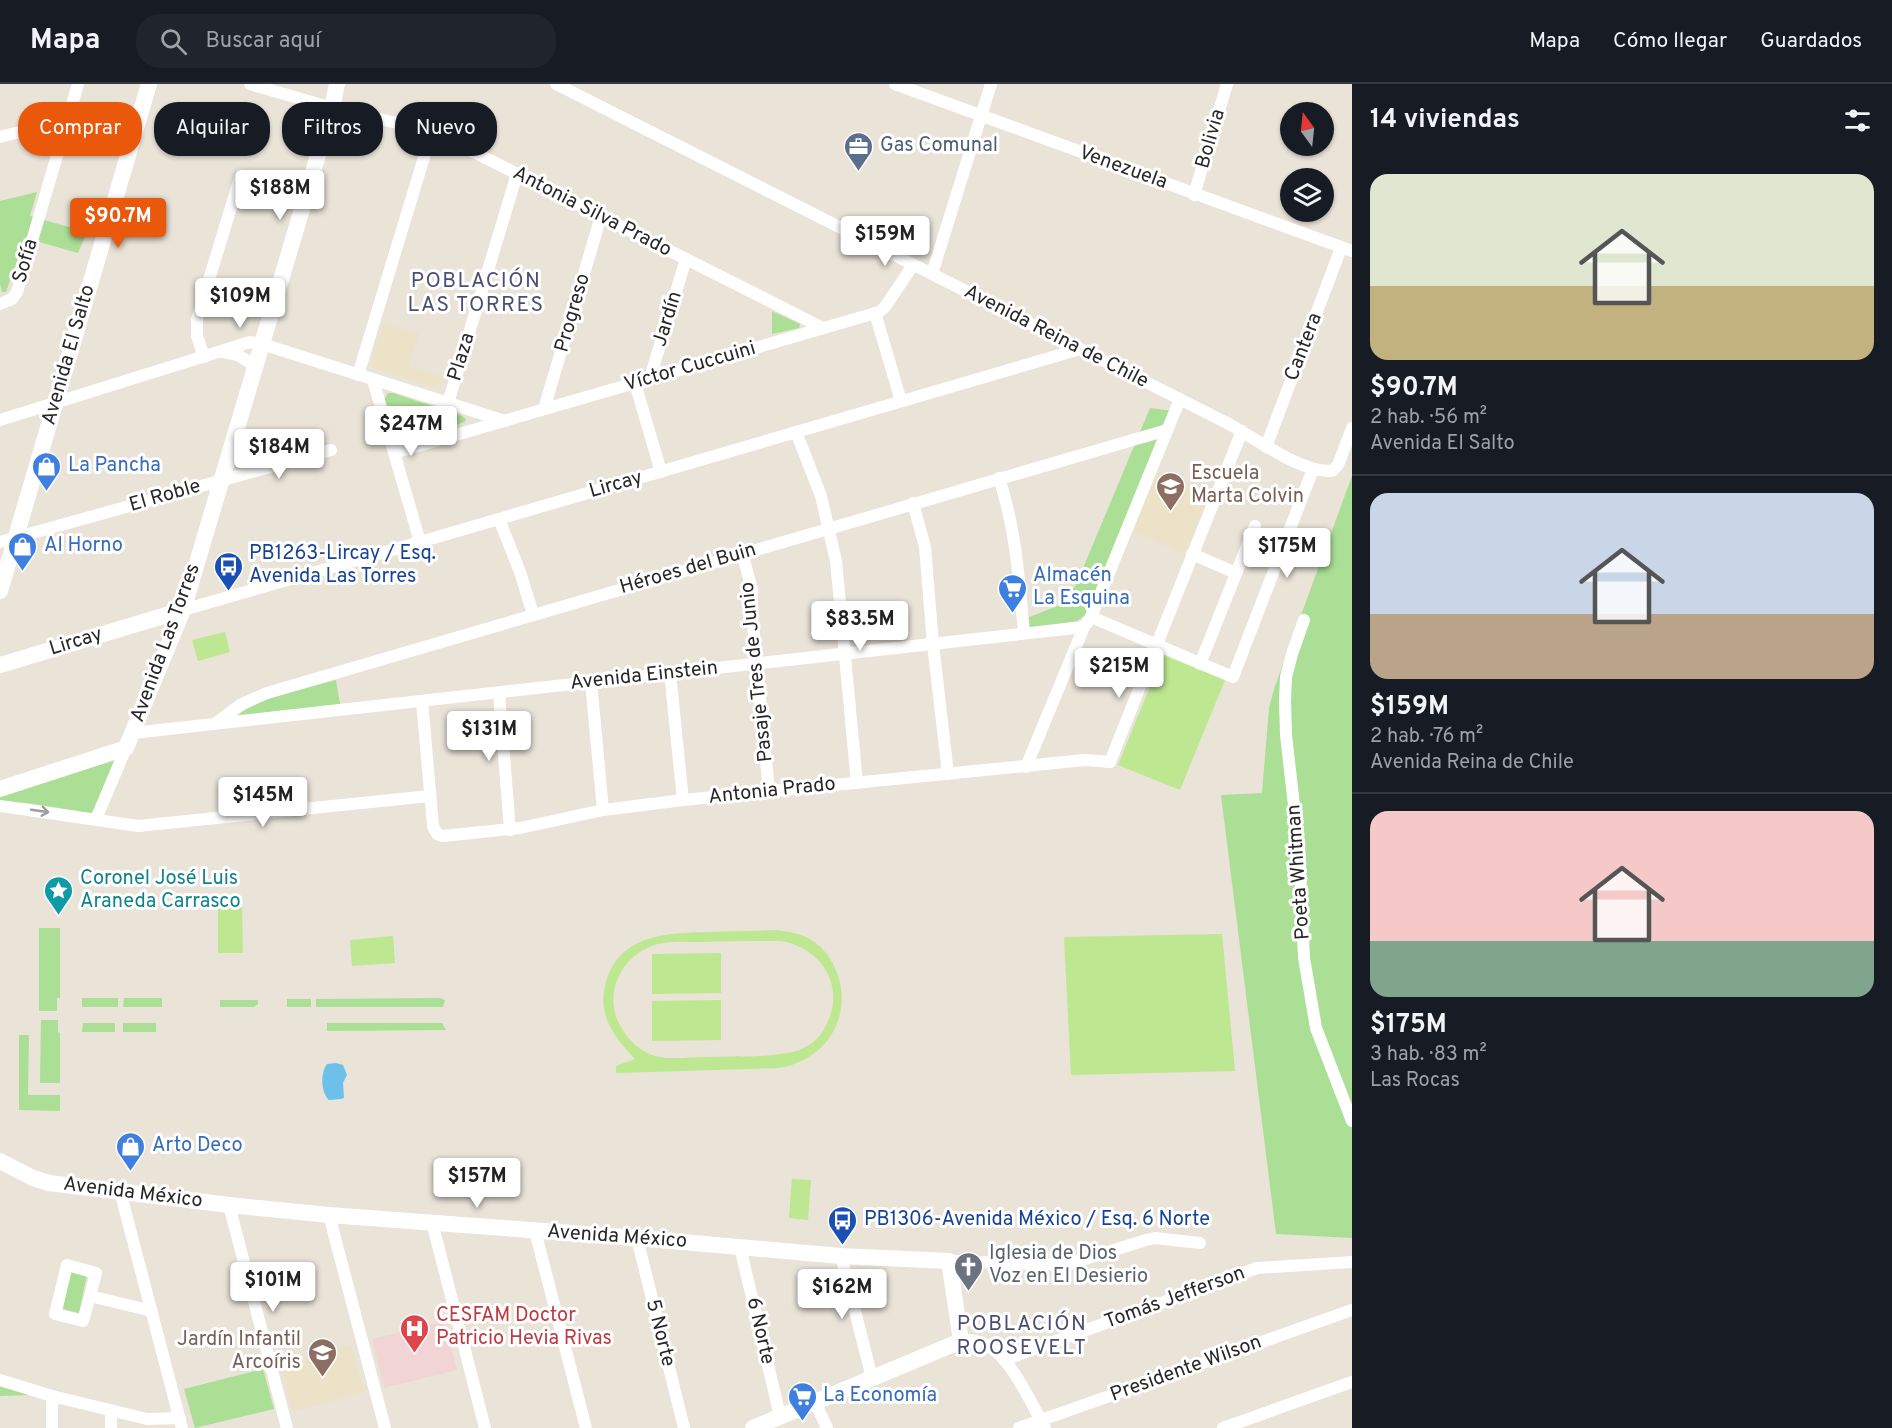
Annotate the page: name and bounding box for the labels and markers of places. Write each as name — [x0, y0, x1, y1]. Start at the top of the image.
office icon: Gas Comunal — [843, 130, 875, 172]
place label: Gas Comunal — [880, 133, 998, 159]
pin: $188M — [238, 170, 322, 221]
pin: $90.7M — [69, 198, 167, 249]
pin: $159M — [843, 216, 927, 267]
pin: $109M — [198, 278, 282, 329]
pin: $247M — [369, 406, 453, 457]
pin: $184M — [237, 429, 321, 480]
shop icon: La Pancha — [31, 450, 63, 492]
place label: La Pancha — [68, 453, 161, 479]
place label: Escuela Marta Colvin — [1191, 461, 1304, 510]
school or university icon: Escuela Marta Colvin — [1154, 470, 1186, 512]
pin: $175M — [1245, 528, 1329, 579]
shop icon: Al Horno — [7, 530, 39, 572]
place label: Al Horno — [44, 533, 123, 559]
place label: PB1263-Lircay / Esq. Avenida Las Torres — [249, 541, 436, 590]
bus stop icon: PB1263-Lircay / Esq. Avenida Las Torres — [212, 550, 244, 592]
place label: Almacén La Esquina — [1033, 563, 1130, 612]
supermarket icon: Almacén La Esquina — [996, 572, 1028, 614]
pin: $83.5M — [811, 601, 909, 652]
pin: $215M — [1077, 648, 1161, 699]
pin: $131M — [447, 711, 531, 762]
pin: $145M — [221, 777, 305, 828]
place label: Coronel José Luis Araneda Carrasco — [80, 866, 241, 915]
place icon: Coronel José Luis Araneda Carrasco — [43, 874, 75, 916]
shop icon: Arto Deco — [115, 1130, 147, 1172]
place label: Arto Deco — [152, 1133, 243, 1159]
pin: $157M — [435, 1158, 519, 1209]
bus stop icon: PB1306-Avenida México / Esq. 6 Norte — [827, 1204, 859, 1246]
place label: PB1306-Avenida México / Esq. 6 Norte — [864, 1207, 1210, 1233]
place label: Iglesia de Dios Voz en El Desierio — [989, 1241, 1148, 1290]
church icon: Iglesia de Dios Voz en El Desierio — [952, 1250, 984, 1292]
pin: $101M — [231, 1262, 315, 1313]
pin: $162M — [800, 1269, 884, 1320]
place label: CESFAM Doctor Patricio Hevia Rivas — [436, 1303, 612, 1352]
hospital icon: CESFAM Doctor Patricio Hevia Rivas — [399, 1312, 431, 1354]
place label: Jardín Infantil Arcoíris — [177, 1327, 301, 1376]
school or university icon: Jardín Infantil Arcoíris — [306, 1336, 338, 1378]
supermarket icon: La Economía — [786, 1380, 818, 1422]
place label: La Economía — [823, 1383, 937, 1409]

